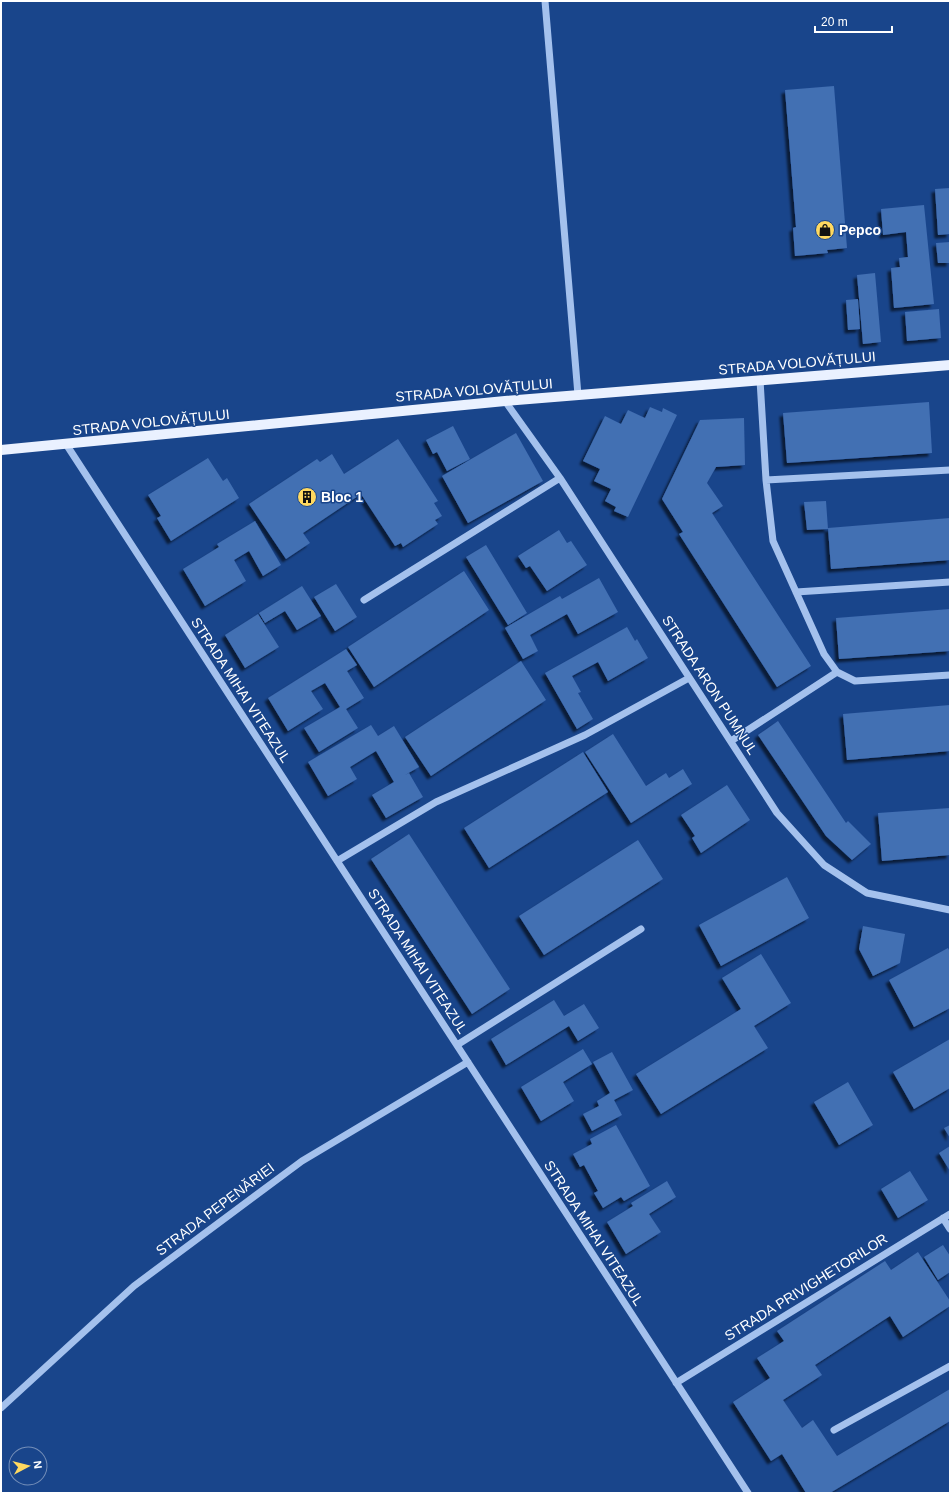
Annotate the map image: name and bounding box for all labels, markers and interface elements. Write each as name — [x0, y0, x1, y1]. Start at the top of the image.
scale bar — [815, 8, 892, 34]
text: 20 m — [821, 15, 848, 29]
shop icon: Pepco — [814, 219, 836, 241]
place label: Pepco — [839, 222, 881, 238]
street label: STRADA VOLOVĂȚULUI — [718, 348, 876, 378]
street label: STRADA VOLOVĂȚULUI — [395, 375, 553, 405]
street label: STRADA VOLOVĂȚULUI — [72, 406, 230, 438]
building icon: Bloc 1 — [296, 486, 318, 508]
place label: Bloc 1 — [321, 489, 363, 505]
street label: STRADA ARON PUMNUL — [659, 612, 761, 758]
street label: STRADA MIHAI VITEAZUL — [188, 615, 294, 766]
street label: STRADA MIHAI VITEAZUL — [365, 886, 471, 1037]
street label: STRADA MIHAI VITEAZUL — [541, 1158, 647, 1309]
street label: STRADA PEPENĂRIEI — [153, 1159, 277, 1259]
street label: STRADA PRIVIGHETORILOR — [722, 1230, 890, 1344]
north arrow — [8, 1446, 48, 1486]
text: N — [31, 1460, 44, 1470]

